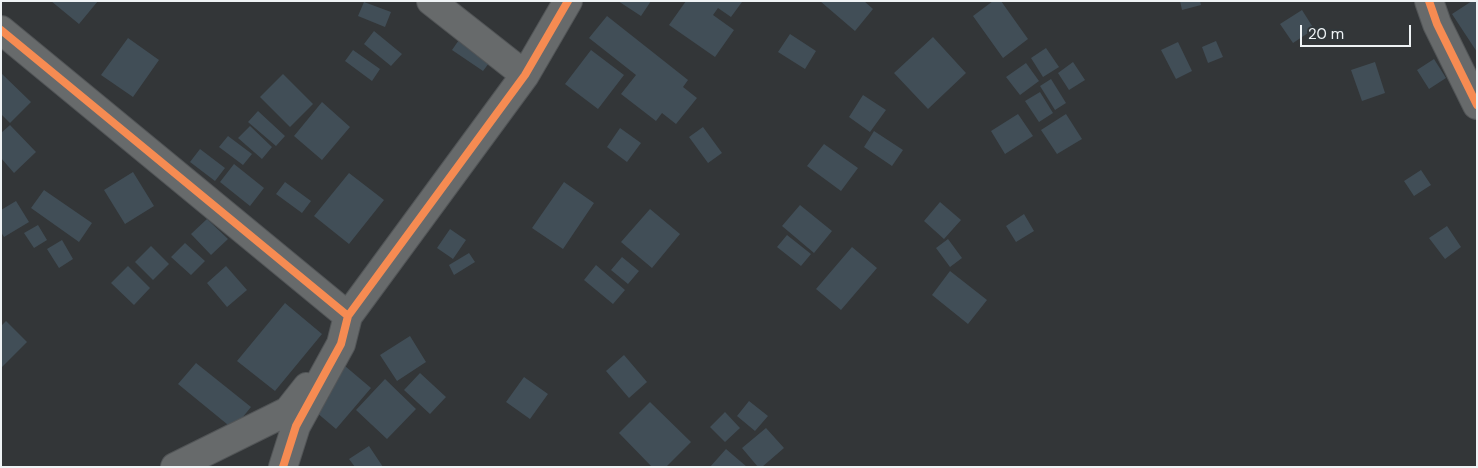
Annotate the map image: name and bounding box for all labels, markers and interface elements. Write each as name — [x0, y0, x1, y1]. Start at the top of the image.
scale bar — [1303, 15, 1414, 47]
text: 20 m — [1308, 24, 1344, 44]

